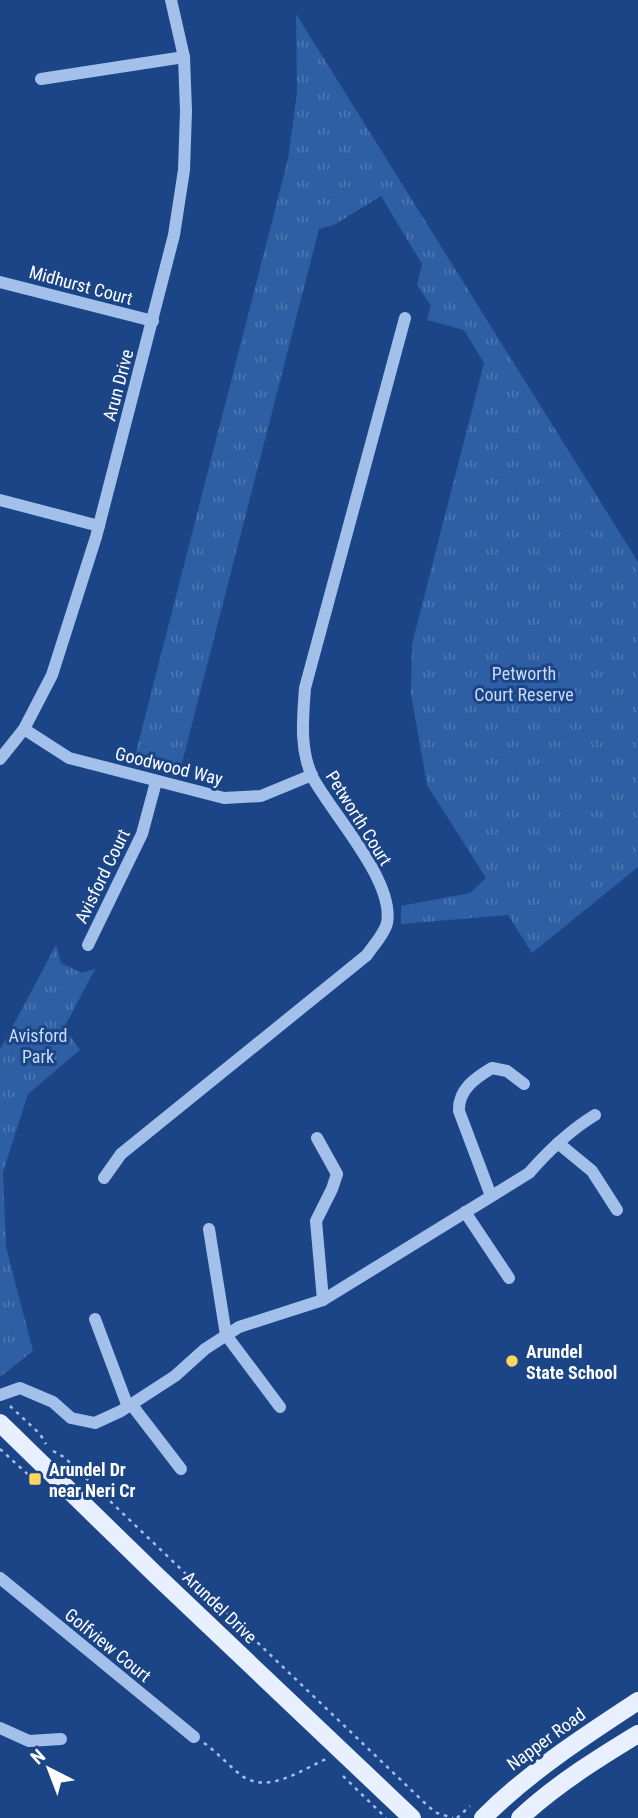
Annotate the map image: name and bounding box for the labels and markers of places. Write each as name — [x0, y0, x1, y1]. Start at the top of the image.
place label: Arundel State School — [526, 1341, 617, 1383]
marker: Arundel State School — [504, 1353, 520, 1369]
place label: Arundel Dr near Neri Cr — [49, 1459, 136, 1501]
marker: Arundel Dr near Neri Cr — [27, 1471, 43, 1487]

